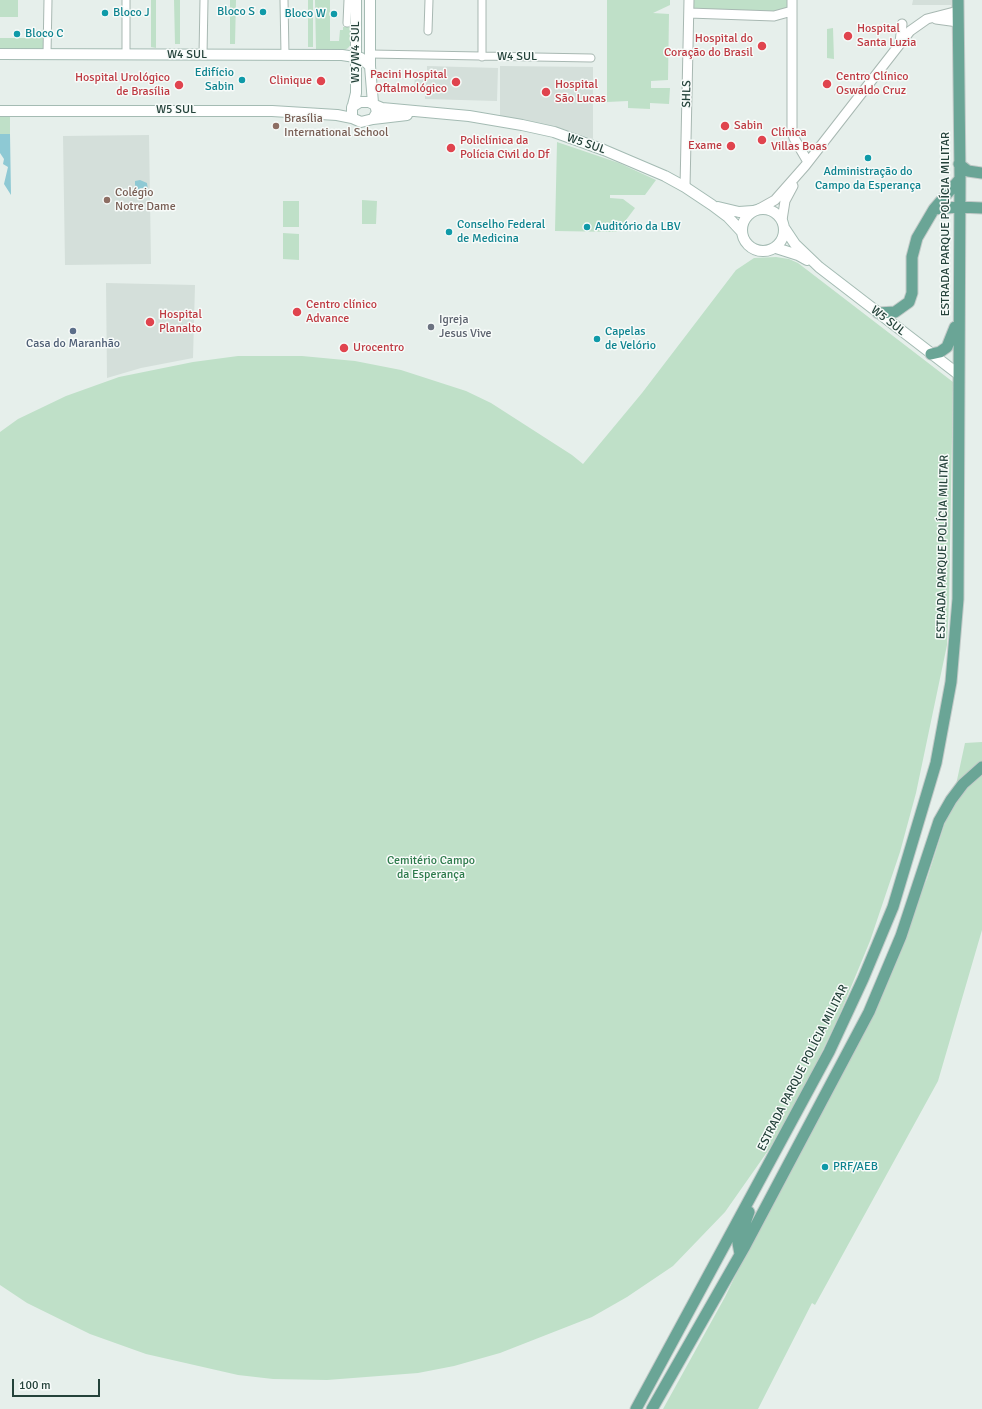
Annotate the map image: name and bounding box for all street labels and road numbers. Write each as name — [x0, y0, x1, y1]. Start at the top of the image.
street label: W3/W4 SUL — [349, 21, 363, 83]
street label: W4 SUL — [167, 48, 207, 62]
street label: W4 SUL — [497, 50, 537, 64]
street label: SHLS — [680, 80, 694, 108]
street label: W5 SUL — [156, 103, 196, 117]
street label: W5 SUL — [565, 131, 607, 157]
street label: ESTRADA PARQUE POLÍCIA MILITAR — [939, 132, 953, 316]
street label: W5 SUL — [868, 303, 908, 339]
street label: ESTRADA PARQUE POLÍCIA MILITAR — [934, 455, 952, 639]
street label: ESTRADA PARQUE POLÍCIA MILITAR — [755, 982, 851, 1154]

